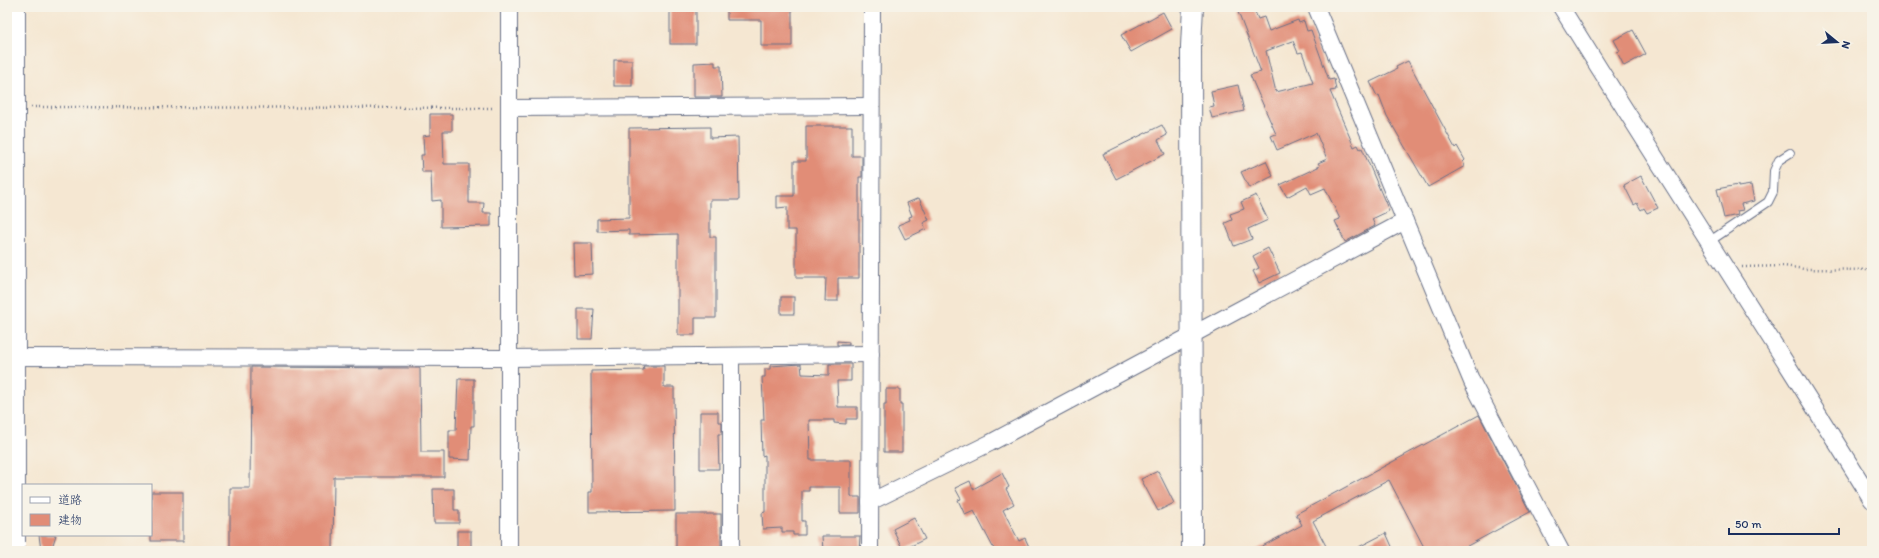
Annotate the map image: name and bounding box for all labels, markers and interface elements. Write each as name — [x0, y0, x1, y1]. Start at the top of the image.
north arrow — [1817, 22, 1857, 62]
text: N — [1839, 39, 1853, 50]
legend — [22, 484, 152, 536]
text: 道路 — [58, 493, 82, 507]
scale bar — [1729, 510, 1839, 536]
text: 建物 — [58, 513, 82, 527]
text: 50 m — [1735, 517, 1761, 531]

